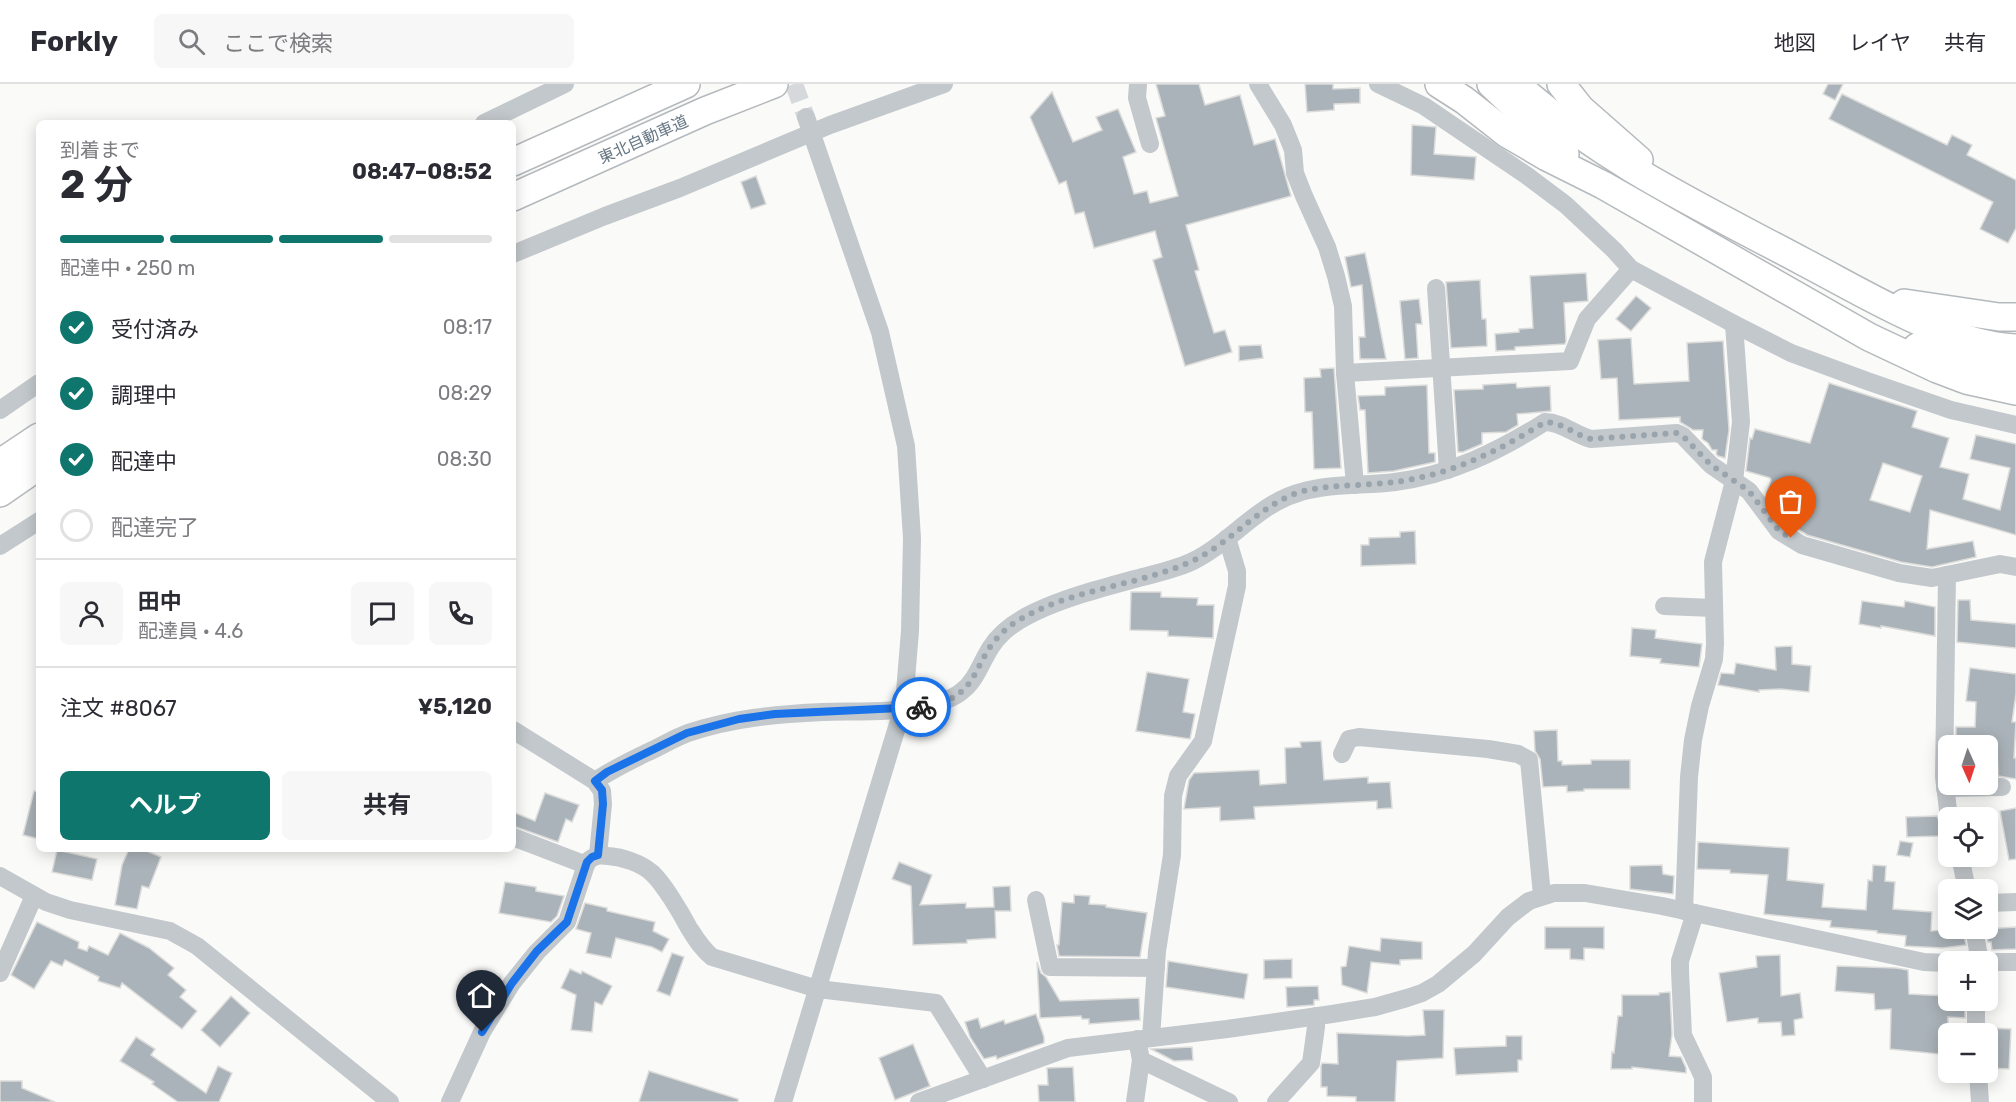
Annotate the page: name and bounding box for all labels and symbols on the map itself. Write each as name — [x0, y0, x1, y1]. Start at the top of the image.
street label: 東北自動車道 — [595, 111, 691, 168]
pin — [1765, 476, 1816, 538]
courier — [891, 677, 951, 737]
north arrow — [1938, 735, 1998, 795]
pin — [456, 970, 507, 1032]

